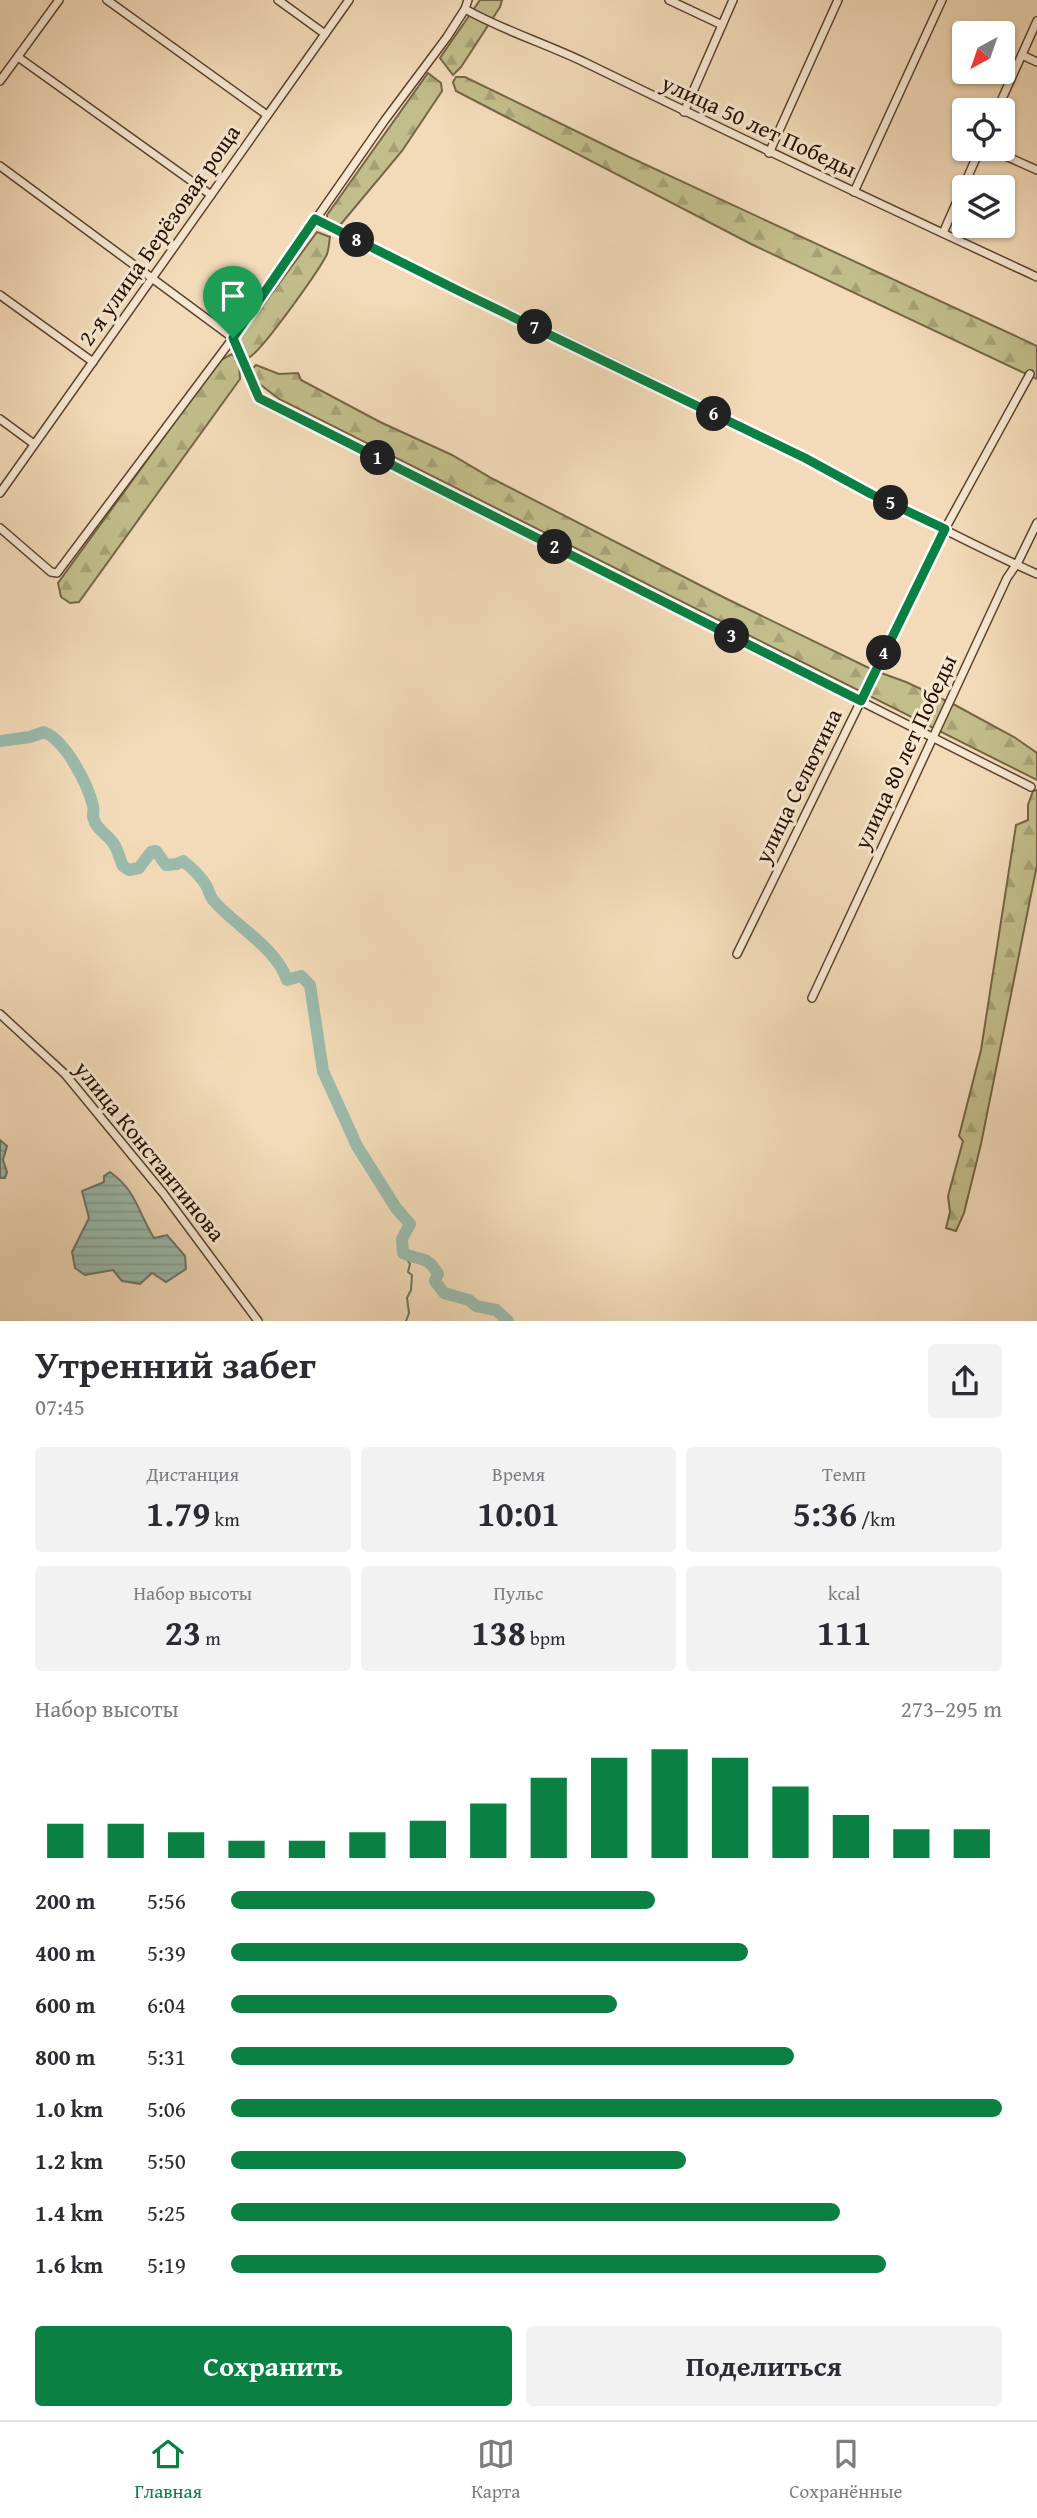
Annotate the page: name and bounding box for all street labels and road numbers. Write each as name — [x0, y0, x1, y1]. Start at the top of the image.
street label: улица 50 лет Победы — [655, 65, 862, 185]
street label: 2-я улица Берёзовая роща — [70, 117, 248, 352]
street label: улица 80 лет Победы — [844, 649, 964, 856]
street label: улица Селютина — [745, 703, 849, 870]
street label: улица Константинова — [66, 1052, 234, 1248]

